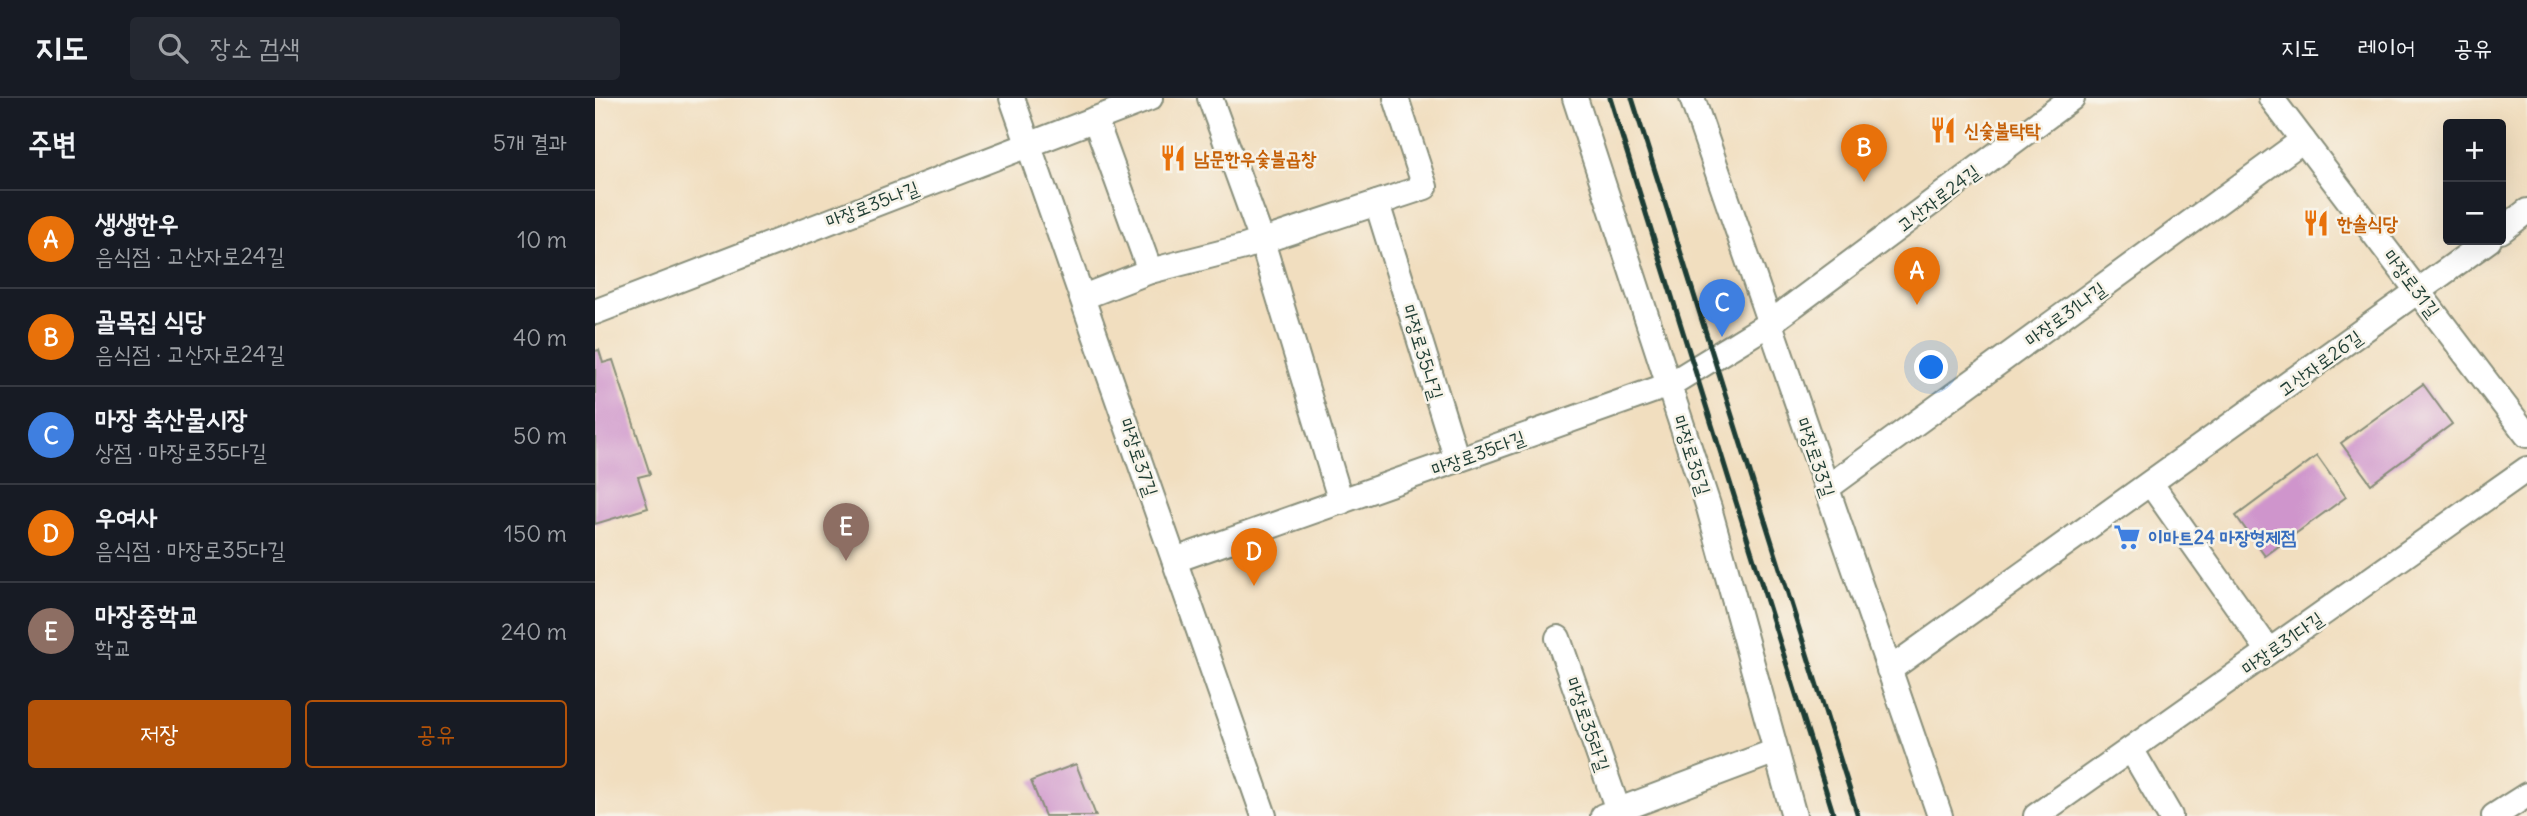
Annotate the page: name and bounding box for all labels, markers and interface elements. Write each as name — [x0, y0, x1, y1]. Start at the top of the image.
search box — [130, 17, 620, 80]
text: 지도 — [35, 26, 88, 68]
icon: search — [154, 29, 192, 67]
text: 장소 검색 — [210, 31, 300, 64]
text: 지도 — [2281, 32, 2319, 62]
text: 레이어 — [2357, 32, 2415, 62]
text: 공유 — [2453, 32, 2492, 62]
restaurant icon: 신숯불탁탁 — [1928, 115, 1958, 145]
place label: 신숯불탁탁 — [1964, 118, 2041, 142]
map controls — [2443, 119, 2506, 245]
button: + — [2443, 119, 2506, 182]
text: 주변 — [28, 124, 76, 162]
pin: B — [1841, 124, 1887, 182]
text: 5개 결과 — [493, 128, 567, 157]
restaurant icon: 남문한우숯불곱창 — [1158, 143, 1188, 173]
place label: 남문한우숯불곱창 — [1194, 146, 1317, 170]
street label: 고산자로24길 — [1892, 159, 1984, 237]
street label: 마장로35나길 — [822, 175, 922, 233]
button: − — [2443, 182, 2506, 245]
text: 생생한우 — [95, 206, 179, 239]
restaurant icon: 한솔식당 — [2301, 208, 2331, 238]
place label: 한솔식당 — [2336, 211, 2399, 235]
text: A — [44, 225, 58, 254]
text: 10 m — [517, 225, 567, 254]
text: 음식점 · 고산자로24길 — [95, 241, 285, 270]
street label: 마장로31길 — [2379, 244, 2445, 322]
pin: A — [1894, 247, 1940, 305]
street label: 마장로31나길 — [2020, 276, 2110, 352]
pin: C — [1699, 279, 1745, 337]
street label: 마장로35나길 — [1397, 302, 1449, 402]
text: 골목집 식당 — [95, 304, 206, 337]
text: B — [43, 323, 59, 352]
text: 40 m — [513, 323, 567, 352]
street label: 고산자로26길 — [2273, 325, 2367, 401]
text: 음식점 · 고산자로24길 — [95, 339, 285, 368]
your location — [1914, 350, 1948, 384]
text: 마장 축산물시장 — [95, 402, 248, 435]
street label: 마장로35길 — [1668, 412, 1716, 498]
street label: 마장로33길 — [1791, 414, 1841, 500]
street label: 마장로37길 — [1114, 415, 1164, 499]
text: C — [43, 421, 59, 450]
text: 50 m — [513, 421, 567, 450]
street label: 마장로35다길 — [1428, 425, 1528, 481]
text: 상점 · 마장로35다길 — [95, 437, 267, 466]
text: 우여사 — [95, 500, 158, 533]
pin: E — [823, 503, 869, 561]
text: D — [43, 519, 59, 548]
text: 150 m — [504, 519, 567, 548]
supermarket icon: 이마트24 마장형제점 — [2112, 522, 2142, 552]
place label: 이마트24 마장형제점 — [2148, 525, 2297, 549]
pin: D — [1231, 528, 1277, 586]
text: 음식점 · 마장로35다길 — [95, 535, 285, 564]
text: 마장중학교 — [95, 598, 200, 631]
street label: 마장로31다길 — [2236, 606, 2328, 680]
text: E — [44, 617, 58, 646]
text: 240 m — [501, 617, 567, 646]
text: 학교 — [95, 633, 132, 662]
street label: 마장로35라길 — [1561, 674, 1615, 774]
button: 저장 — [28, 700, 291, 768]
button: 공유 — [305, 700, 567, 768]

